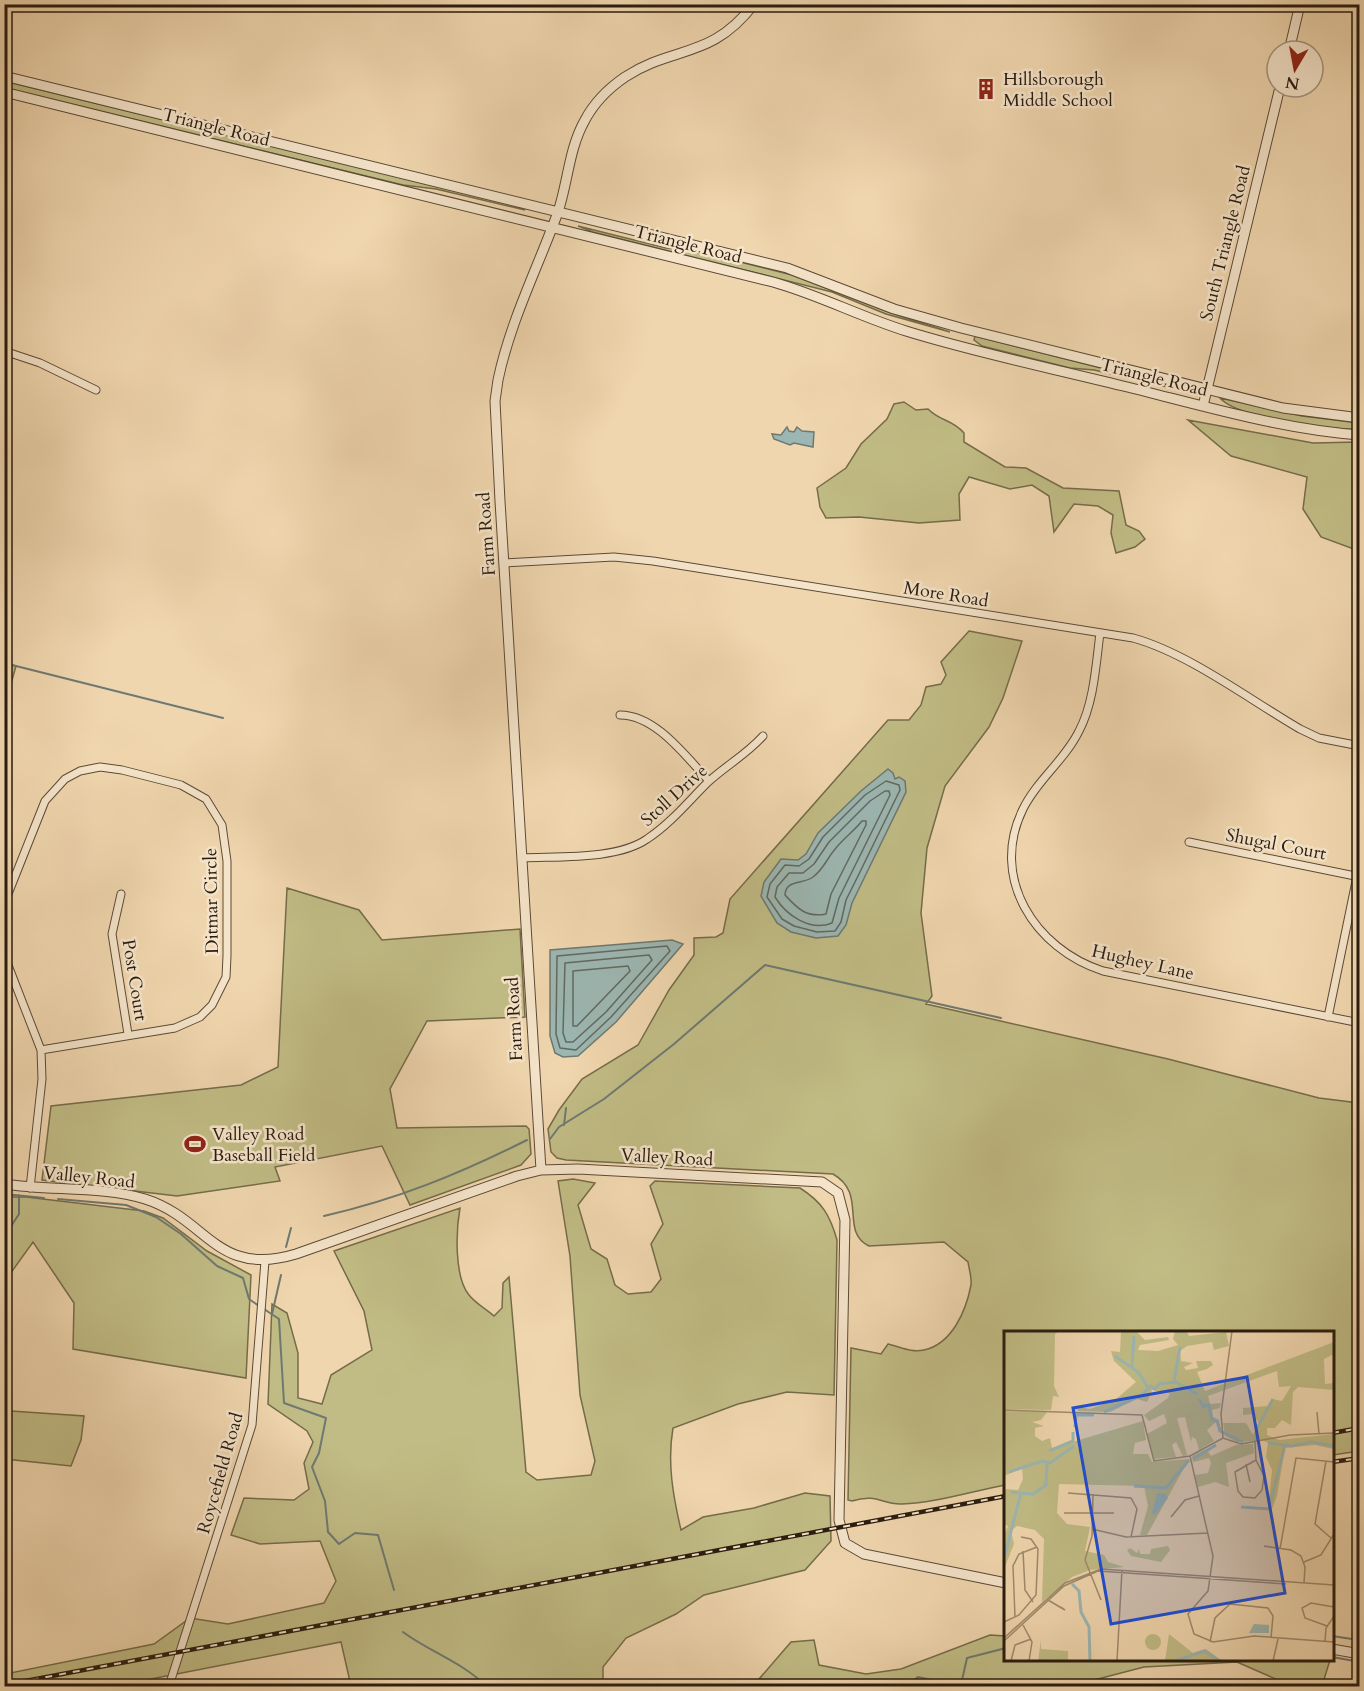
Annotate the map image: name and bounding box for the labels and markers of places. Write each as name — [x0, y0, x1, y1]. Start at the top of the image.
place label: Hillsborough Middle School — [1003, 67, 1113, 113]
building icon: Hillsborough Middle School — [974, 77, 998, 101]
place label: Valley Road Baseball Field — [212, 1122, 316, 1168]
sports icon: Valley Road Baseball Field — [183, 1132, 207, 1156]

